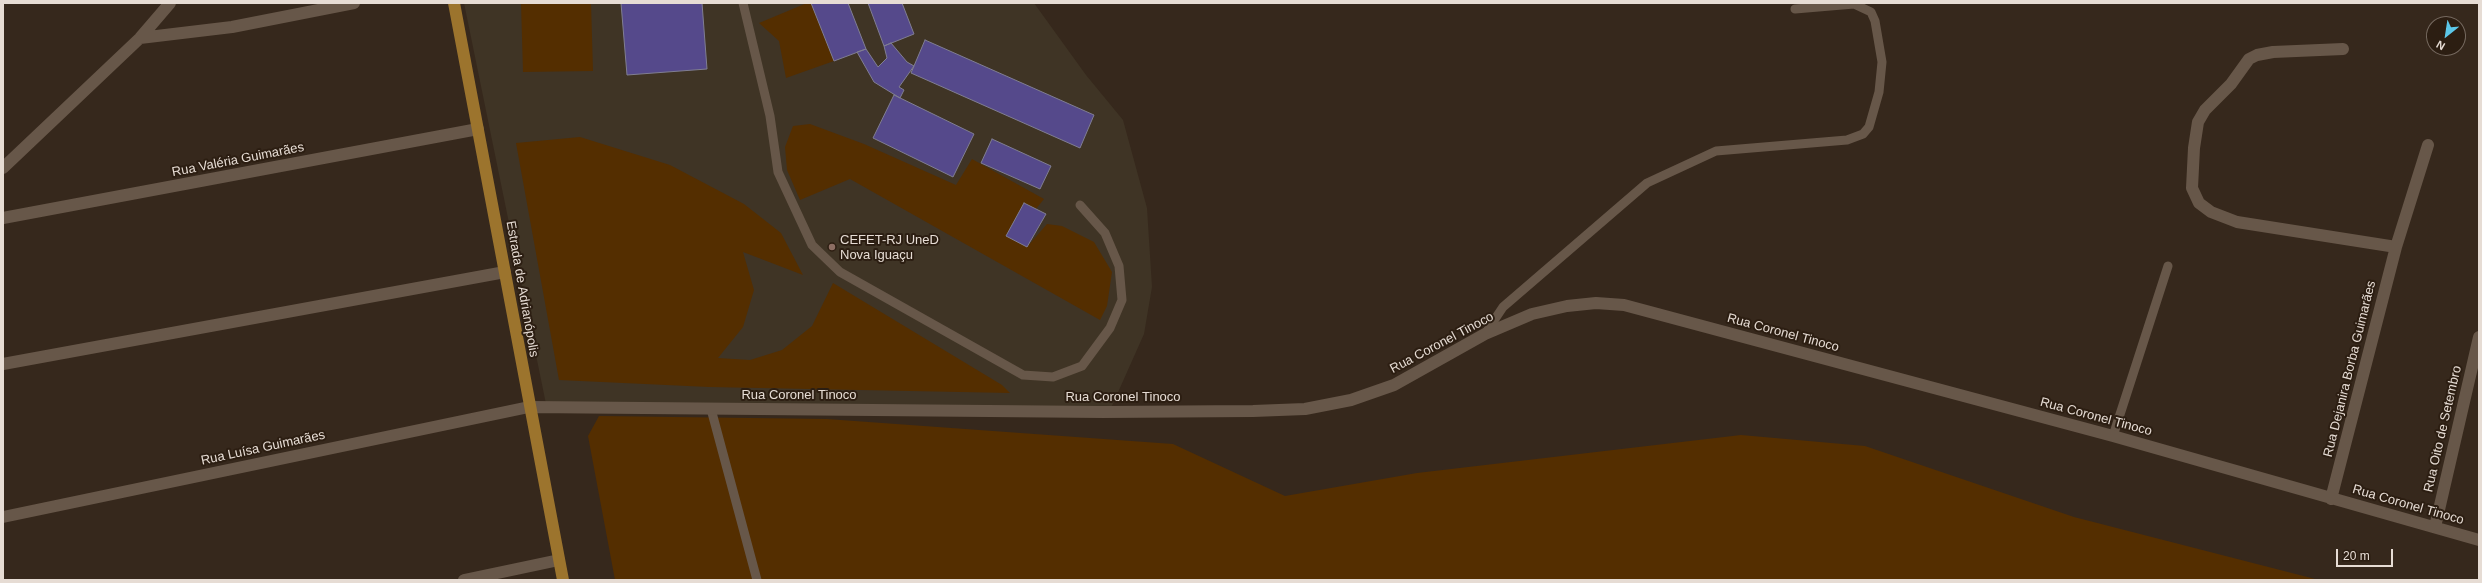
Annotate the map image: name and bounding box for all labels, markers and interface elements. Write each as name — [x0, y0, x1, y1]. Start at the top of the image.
north arrow — [2426, 16, 2466, 56]
text: N — [2434, 38, 2447, 53]
street label: Rua Valéria Guimarães — [171, 140, 305, 180]
street label: Estrada de Adrianópolis — [502, 220, 542, 358]
place label: CEFET-RJ UneD Nova Iguaçu — [840, 232, 939, 263]
marker: CEFET-RJ UneD Nova Iguaçu — [827, 242, 837, 252]
street label: Rua Dejanira Borba Guimarães — [2320, 279, 2380, 459]
street label: Rua Coronel Tinoco — [1388, 309, 1496, 377]
street label: Rua Coronel Tinoco — [1725, 311, 1841, 355]
street label: Rua Oito de Setembro — [2421, 364, 2465, 494]
street label: Rua Coronel Tinoco — [741, 387, 857, 403]
street label: Rua Coronel Tinoco — [1065, 389, 1181, 405]
street label: Rua Coronel Tinoco — [2038, 395, 2154, 439]
street label: Rua Luísa Guimarães — [200, 427, 326, 469]
street label: Rua Coronel Tinoco — [2351, 482, 2465, 528]
scale bar — [2338, 541, 2395, 567]
text: 20 m — [2343, 549, 2370, 563]

